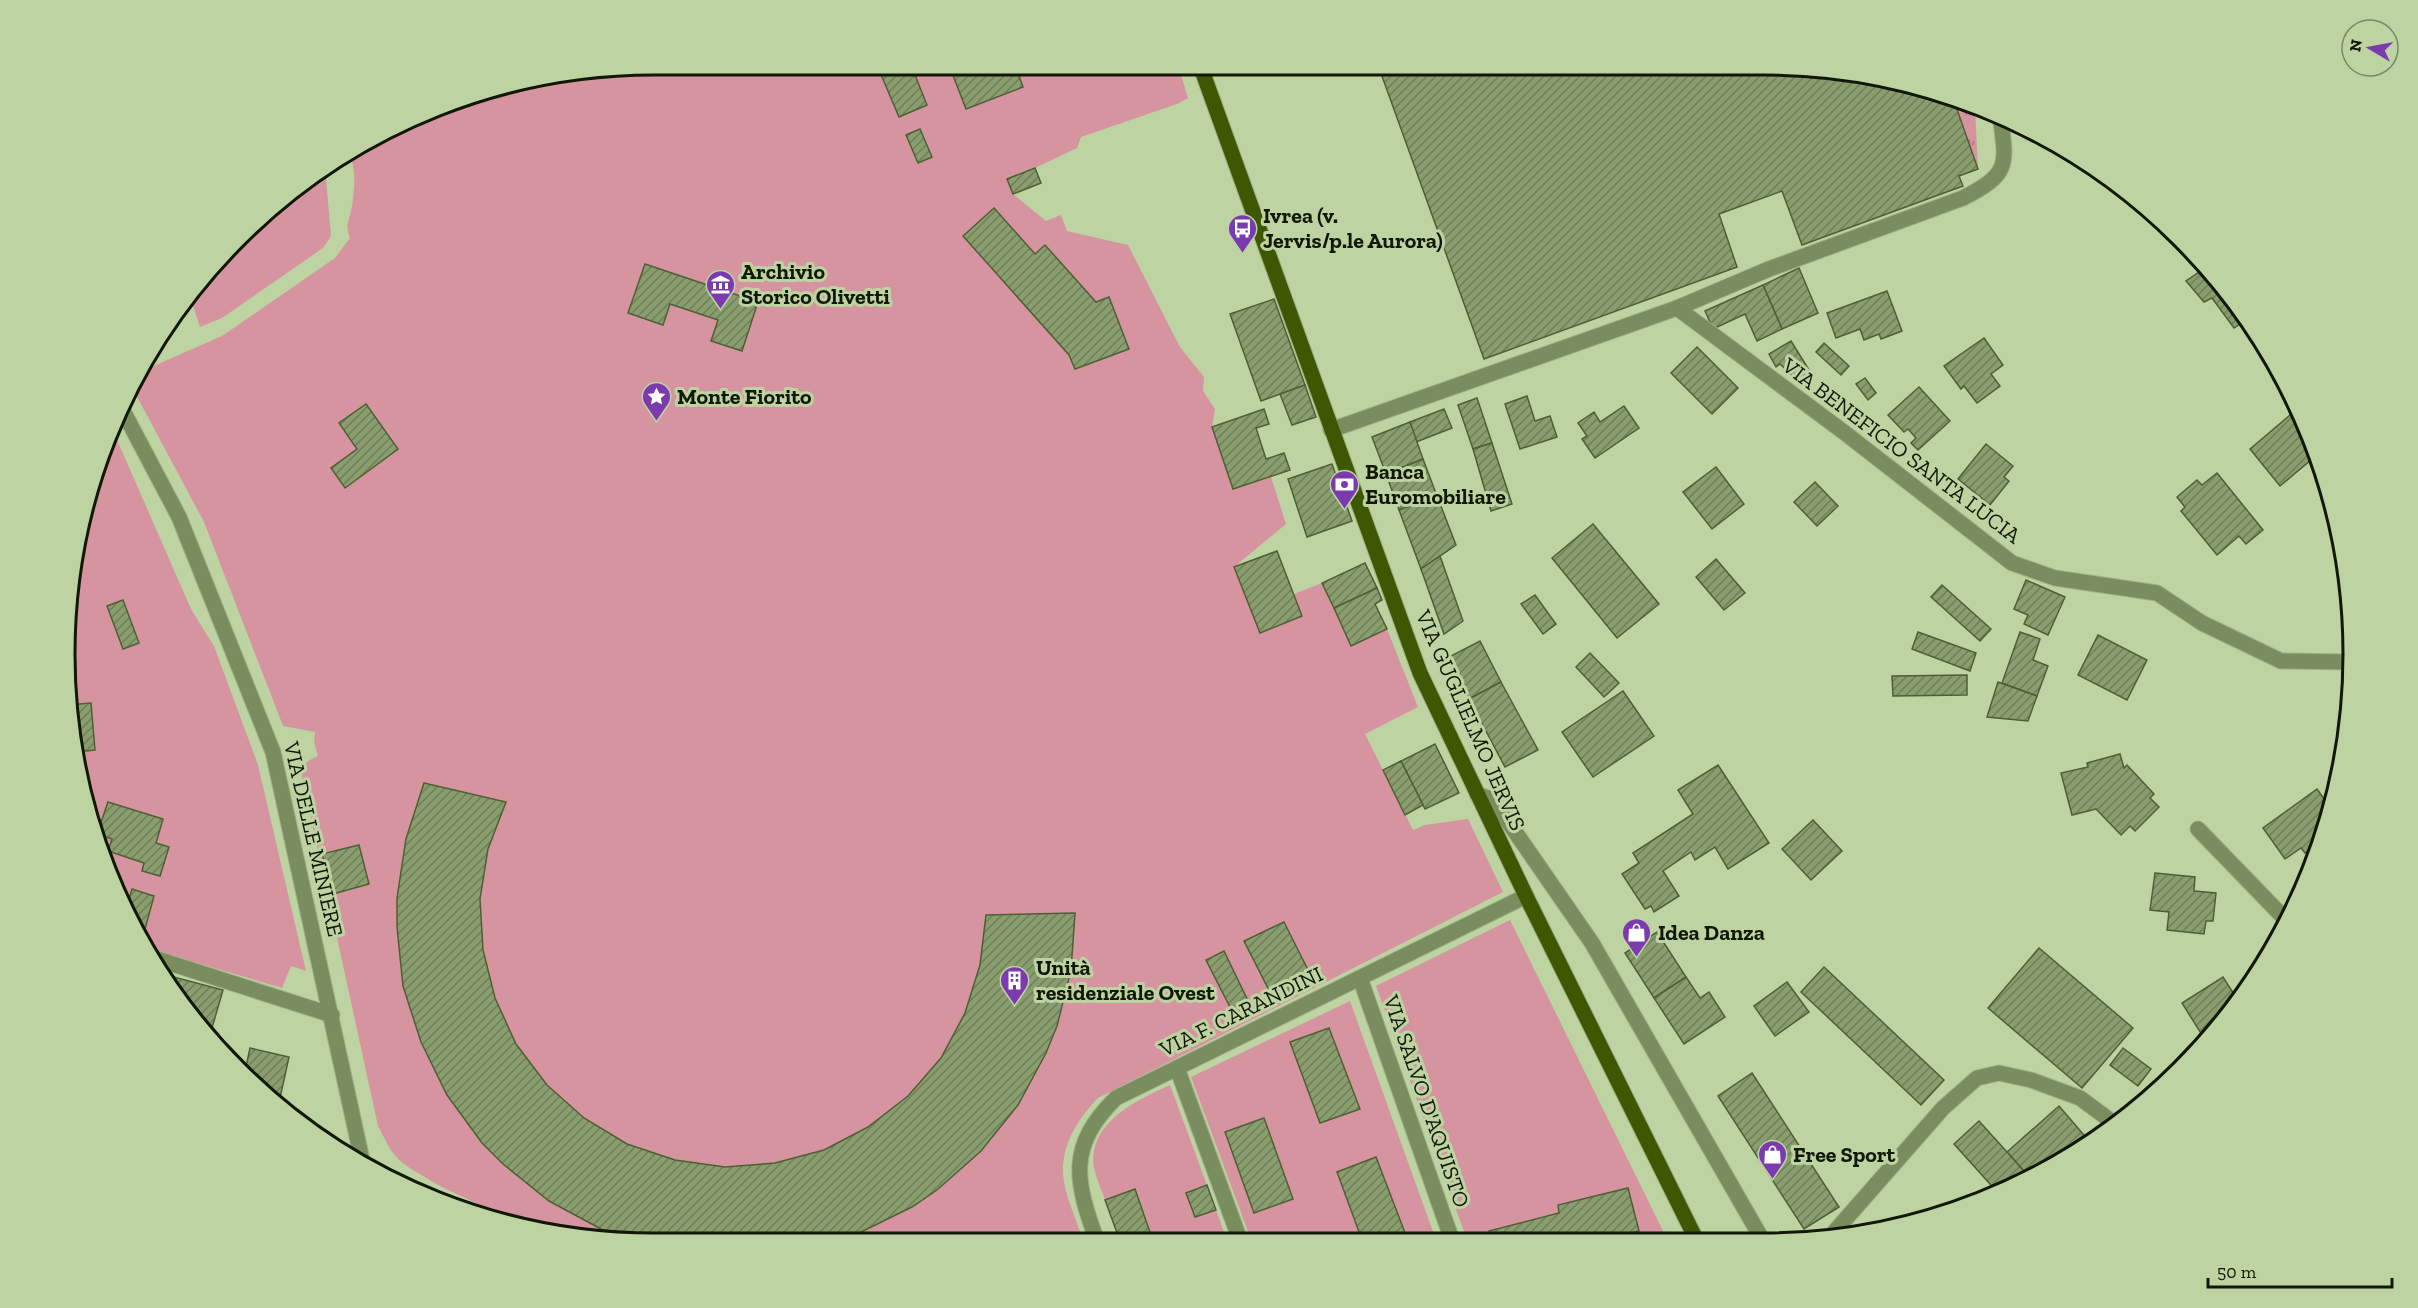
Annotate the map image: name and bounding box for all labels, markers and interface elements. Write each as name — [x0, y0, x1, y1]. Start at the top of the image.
north arrow — [2340, 18, 2400, 78]
text: N — [2345, 38, 2366, 53]
place label: Ivrea (v. Jervis/p.le Aurora) — [1263, 202, 1443, 254]
bus stop icon: Ivrea (v. Jervis/p.le Aurora) — [1226, 212, 1258, 254]
place label: Archivio Storico Olivetti — [741, 258, 890, 310]
museum icon: Archivio Storico Olivetti — [704, 268, 736, 310]
street label: VIA BENEFICIO SANTA LUCIA — [1776, 351, 2027, 549]
place icon: Monte Fiorito — [640, 380, 672, 422]
place label: Monte Fiorito — [677, 383, 812, 410]
place label: Banca Euromobiliare — [1365, 458, 1506, 510]
bank icon: Banca Euromobiliare — [1328, 468, 1360, 510]
street label: VIA GUGLIELMO JERVIS — [1409, 605, 1531, 835]
street label: VIA DELLE MINIERE — [278, 738, 349, 939]
shop icon: Idea Danza — [1621, 916, 1653, 958]
place label: Idea Danza — [1658, 919, 1765, 946]
place label: Unità residenziale Ovest — [1036, 954, 1215, 1006]
street label: VIA F. CARANDINI — [1154, 960, 1327, 1063]
building icon: Unità residenziale Ovest — [999, 964, 1031, 1006]
street label: VIA SALVO D'AQUISTO — [1377, 991, 1476, 1211]
shop icon: Free Sport — [1756, 1138, 1788, 1180]
place label: Free Sport — [1793, 1141, 1896, 1168]
scale bar — [2208, 1251, 2392, 1289]
text: 50 m — [2217, 1261, 2257, 1283]

